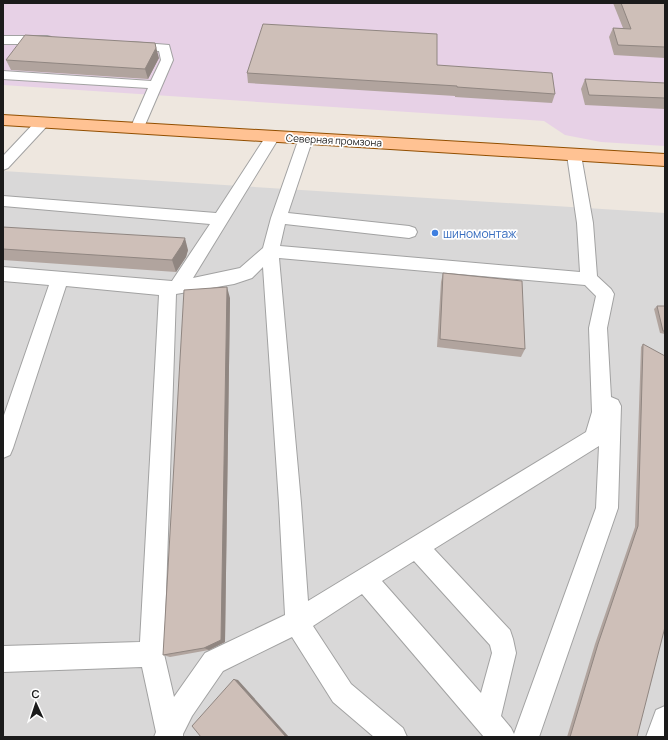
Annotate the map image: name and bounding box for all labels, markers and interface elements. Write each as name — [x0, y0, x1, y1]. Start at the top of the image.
street label: Северная промзона — [286, 130, 382, 150]
place label: шиномонтаж — [443, 225, 517, 242]
marker: шиномонтаж — [430, 228, 440, 238]
north arrow — [16, 684, 56, 724]
text: С — [31, 686, 40, 701]

